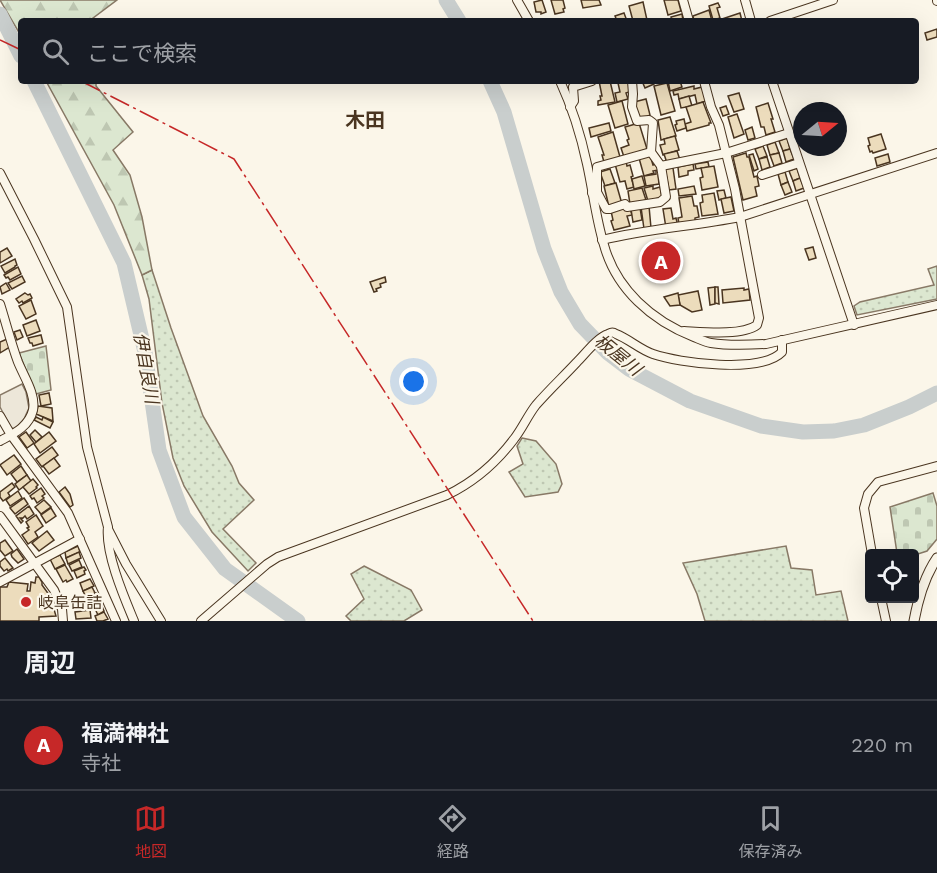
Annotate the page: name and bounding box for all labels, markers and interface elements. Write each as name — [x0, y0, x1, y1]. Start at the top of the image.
search box — [18, 18, 919, 84]
icon: search — [39, 35, 72, 68]
text: ここで検索 — [87, 41, 197, 66]
north arrow — [793, 102, 847, 156]
district label: 木田 — [345, 108, 385, 132]
pin: A — [642, 238, 680, 284]
water label: 板屋川 — [591, 329, 647, 381]
water label: 伊自良川 — [130, 331, 163, 407]
your location — [399, 367, 428, 396]
map controls — [865, 549, 919, 603]
button: locate — [865, 549, 919, 603]
place label: 岐阜缶詰 — [38, 593, 102, 612]
marker: 岐阜缶詰 — [19, 595, 33, 609]
text: 周辺 — [24, 648, 76, 678]
text: 福満神社 — [81, 721, 169, 746]
text: A — [37, 733, 50, 757]
text: 220 m — [851, 733, 913, 757]
text: 寺社 — [81, 751, 121, 775]
tab: 地図 — [134, 802, 167, 862]
tab: 経路 — [436, 802, 469, 862]
tab: 保存済み — [738, 802, 802, 862]

